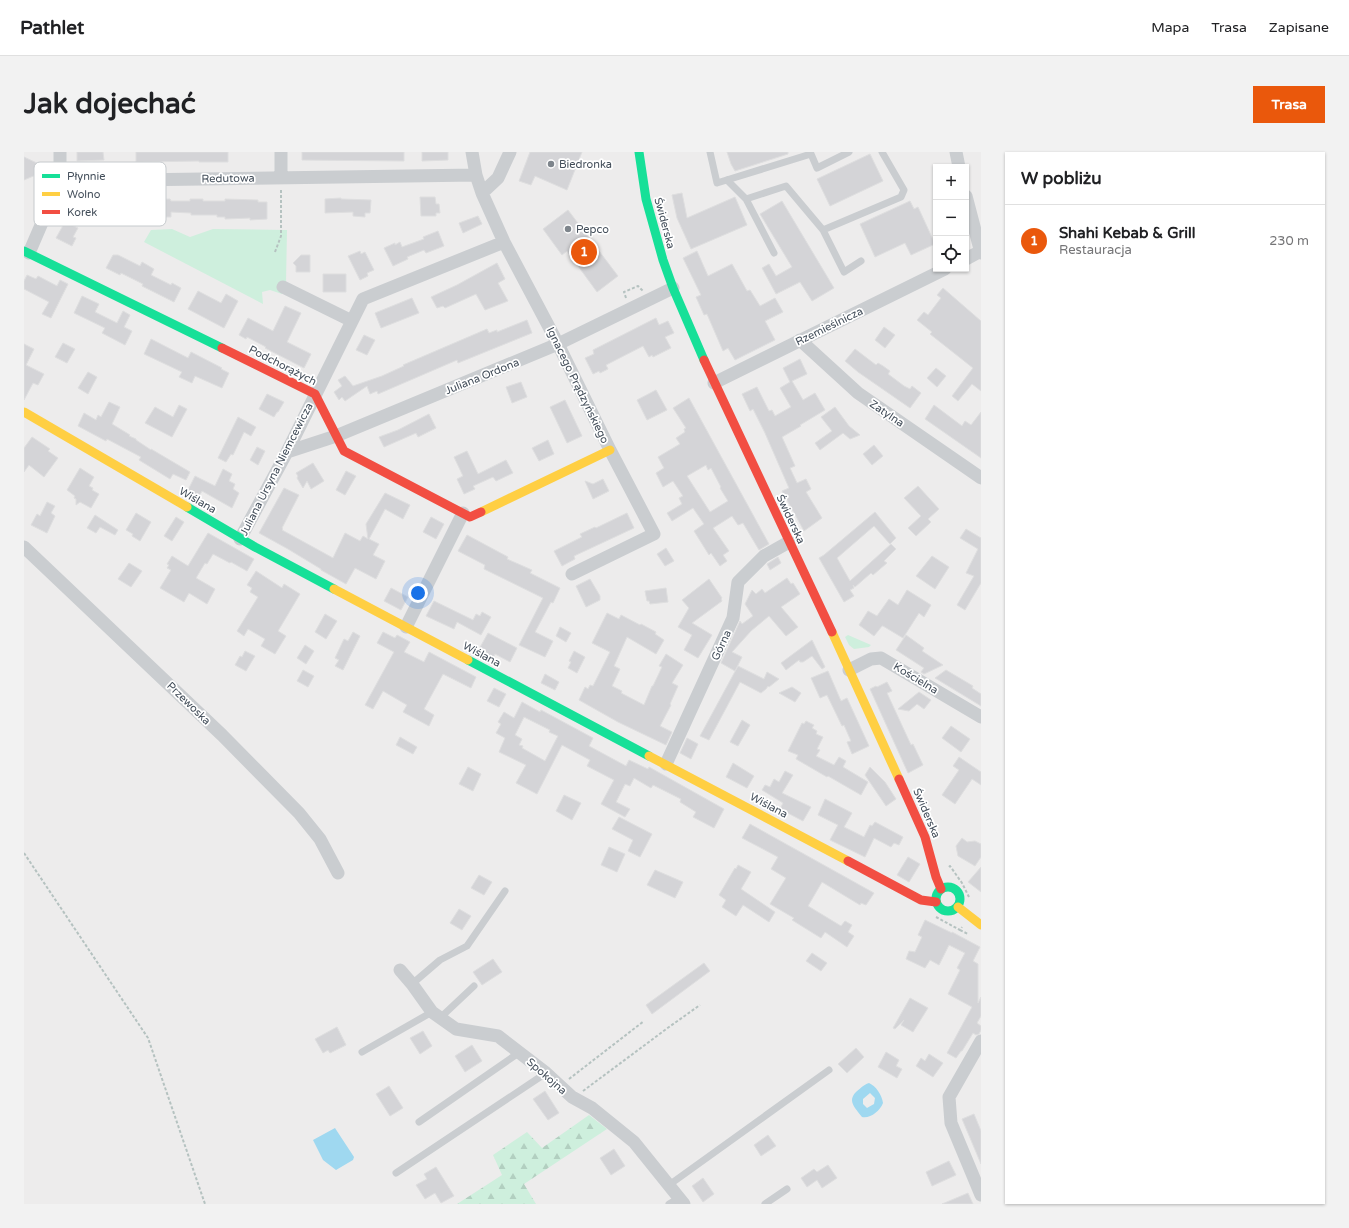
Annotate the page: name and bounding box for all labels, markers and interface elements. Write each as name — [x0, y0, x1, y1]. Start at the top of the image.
text: Pathlet — [20, 17, 84, 39]
text: Mapa — [1151, 19, 1189, 36]
text: Trasa — [1211, 19, 1247, 36]
text: Zapisane — [1269, 19, 1329, 36]
button: Trasa — [1253, 86, 1325, 123]
text: Jak dojechać — [24, 87, 196, 121]
place label: Biedronka — [559, 158, 612, 171]
marker: Biedronka — [546, 159, 556, 169]
legend — [34, 162, 166, 226]
map controls — [933, 164, 969, 272]
button: + — [933, 164, 969, 200]
text: W pobliżu — [1021, 168, 1102, 189]
text: Płynnie — [67, 170, 106, 183]
street label: Redutowa — [201, 172, 255, 185]
text: Wolno — [67, 188, 101, 201]
street label: Świderska — [651, 196, 679, 250]
button: − — [933, 200, 969, 236]
text: Korek — [67, 206, 97, 219]
place label: Pepco — [576, 223, 609, 236]
marker: Pepco — [563, 224, 573, 234]
text: Shahi Kebab & Grill — [1059, 224, 1195, 242]
text: 1 — [1030, 233, 1038, 249]
text: 230 m — [1269, 233, 1309, 249]
button: locate — [933, 236, 969, 272]
pin: 1 — [571, 237, 597, 267]
text: Restauracja — [1059, 242, 1132, 258]
street label: Rzemieślnicza — [793, 304, 865, 348]
street label: Ignacego Prądzyńskiego — [544, 325, 612, 446]
street label: Podchorążych — [247, 343, 319, 388]
street label: Juliana Ordona — [443, 356, 521, 397]
street label: Zatylna — [867, 397, 906, 430]
street label: Juliana Ursyna Niemcewicza — [237, 401, 316, 538]
street label: Wiślana — [177, 485, 219, 516]
street label: Świderska — [774, 492, 808, 546]
your location — [408, 583, 428, 603]
street label: Górna — [709, 628, 734, 663]
street label: Wiślana — [461, 639, 503, 670]
street label: Kościelna — [891, 660, 940, 697]
street label: Przewoska — [164, 679, 213, 727]
street label: Świderska — [910, 786, 944, 840]
street label: Wiślana — [748, 790, 790, 821]
street label: Spokojna — [524, 1056, 569, 1097]

